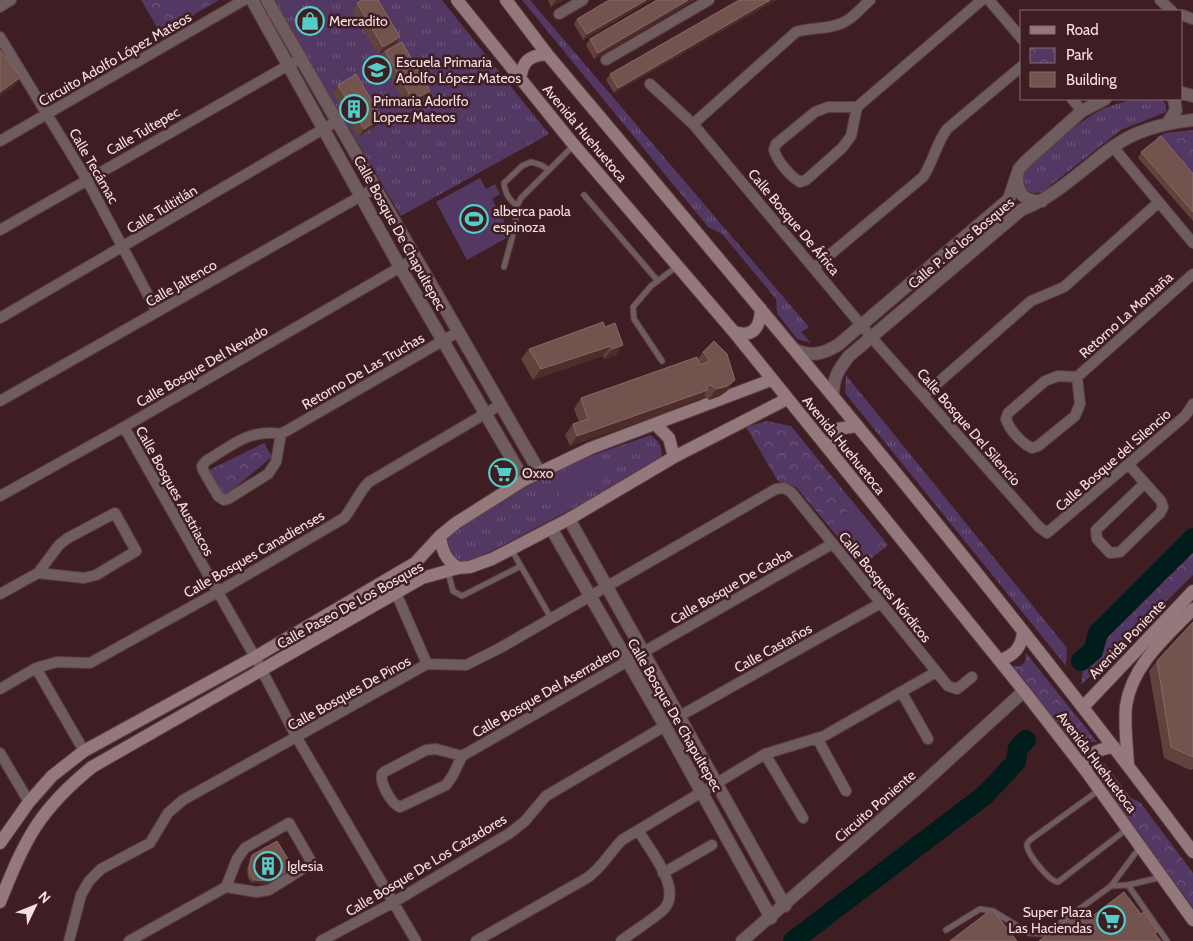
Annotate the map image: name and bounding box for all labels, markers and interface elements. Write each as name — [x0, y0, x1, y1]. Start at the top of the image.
shop icon: Mercadito — [295, 6, 325, 36]
street label: Circuito Adolfo López Mateos — [35, 8, 195, 110]
legend — [1020, 10, 1183, 100]
place label: Mercadito — [329, 12, 388, 30]
text: Road — [1066, 21, 1099, 39]
text: Park — [1066, 46, 1093, 64]
place label: Escuela Primaria Adolfo López Mateos — [396, 53, 521, 87]
school or university icon: Escuela Primaria Adolfo López Mateos — [362, 55, 392, 85]
text: Building — [1066, 71, 1117, 89]
street label: Avenida Huehuetoca — [539, 80, 631, 186]
place label: Primaria Adorlfo Lopez Mateos — [373, 92, 469, 126]
building icon: Primaria Adorlfo Lopez Mateos — [339, 94, 369, 124]
street label: Calle Tultepec — [103, 103, 183, 159]
street label: Calle Tecámac — [65, 125, 123, 207]
street label: Calle Bosque De Chapultepec — [350, 152, 450, 314]
street label: Calle Bosque De África — [744, 165, 844, 279]
street label: Calle Tultitlán — [123, 181, 201, 237]
street label: Calle P. de los Bosques — [904, 193, 1018, 293]
place label: alberca paola espinoza — [493, 202, 571, 236]
sports icon: alberca paola espinoza — [459, 204, 489, 234]
street label: Calle Jaltenco — [142, 255, 220, 311]
street label: Retorno La Montaña — [1075, 268, 1177, 362]
street label: Calle Bosque Del Nevado — [133, 321, 271, 411]
street label: Retorno De Las Truchas — [299, 329, 428, 413]
street label: Calle Bosque Del Silencio — [913, 365, 1025, 490]
street label: Avenida Huehuetoca — [799, 392, 890, 498]
street label: Calle Bosque del Silencio — [1052, 405, 1175, 515]
street label: Calle Bosques Austriacos — [132, 423, 218, 559]
supermarket icon: Oxxo — [488, 458, 518, 488]
place label: Oxxo — [522, 464, 554, 482]
street label: Calle Bosques Canadienses — [180, 506, 328, 602]
street label: Calle Bosques Nórdicos — [835, 528, 935, 646]
street label: Calle Bosque De Caoba — [667, 544, 795, 628]
street label: Calle Paseo De Los Bosques — [274, 557, 426, 653]
street label: Avenida Poniente — [1085, 596, 1169, 682]
street label: Calle Castaños — [731, 619, 815, 677]
street label: Calle Bosque De Chapultepec — [624, 635, 726, 795]
street label: Calle Bosque Del Aserradero — [469, 642, 623, 742]
street label: Calle Bosques De Pinos — [284, 652, 414, 734]
street label: Avenida Huehuetoca — [1053, 708, 1141, 816]
street label: Circuito Poniente — [831, 766, 919, 846]
street label: Calle Bosque De Los Cazadores — [342, 810, 510, 920]
building icon: Iglesia — [253, 851, 283, 881]
place label: Iglesia — [287, 857, 323, 875]
north arrow — [10, 881, 60, 931]
text: N — [35, 887, 54, 907]
place label: Super Plaza Las Haciendas — [1008, 903, 1092, 937]
supermarket icon: Super Plaza Las Haciendas — [1096, 905, 1126, 935]

